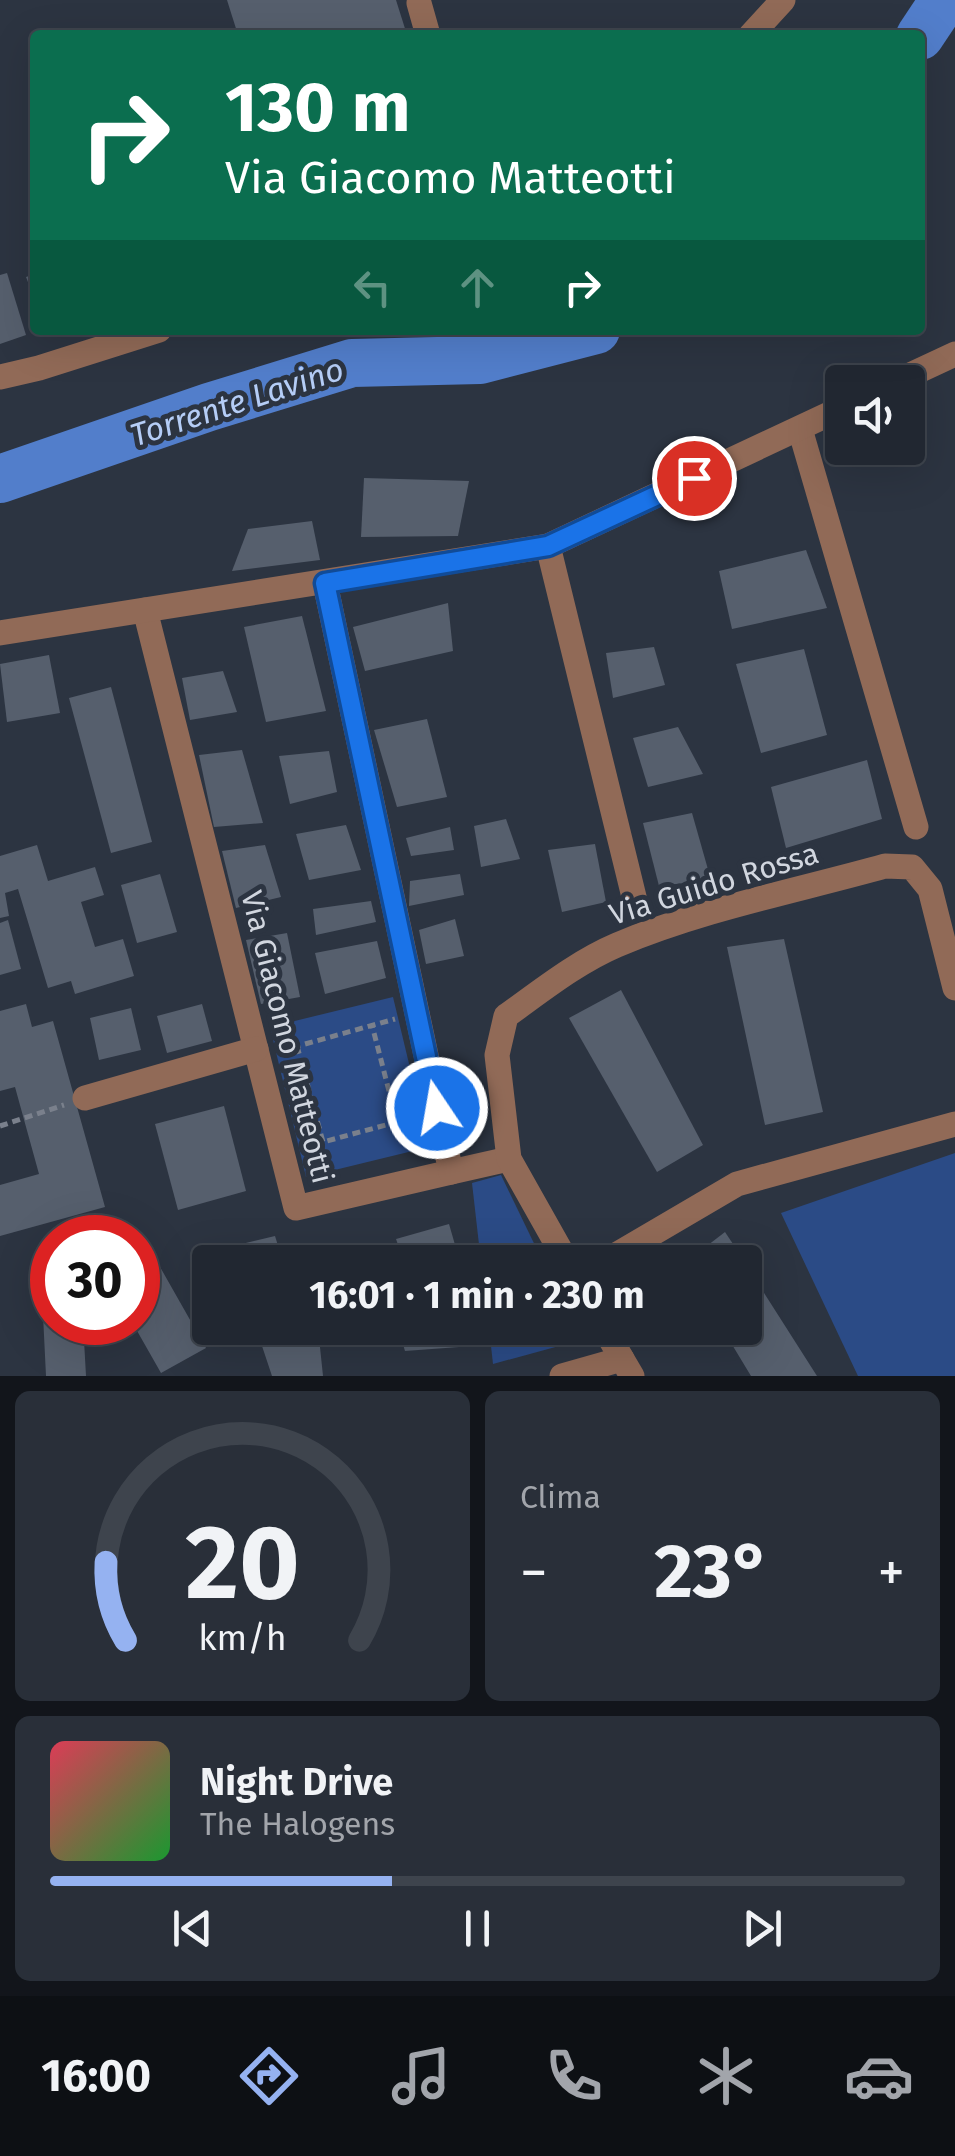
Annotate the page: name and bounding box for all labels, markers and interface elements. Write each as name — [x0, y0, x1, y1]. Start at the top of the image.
text: 130 m — [225, 66, 411, 150]
icon: right — [60, 70, 190, 200]
text: Via Giacomo Matteotti — [225, 151, 676, 205]
icon: left — [345, 260, 400, 315]
icon: ahead — [450, 260, 505, 315]
icon: right — [555, 260, 610, 315]
water label: Torrente Lavino — [126, 350, 348, 454]
map controls — [825, 365, 925, 465]
button: sound — [825, 365, 925, 465]
pin — [652, 436, 737, 521]
icon: arrive — [667, 451, 722, 506]
street label: Via Guido Rossa — [605, 835, 823, 933]
street label: Via Giacomo Matteotti — [233, 887, 341, 1187]
position arrow — [385, 1056, 489, 1160]
speed limit sign: 30 — [30, 1215, 160, 1345]
text: 16:01 · 1 min · 230 m — [309, 1272, 645, 1318]
text: Clima — [520, 1478, 601, 1516]
text: 20 — [185, 1501, 300, 1626]
text: 23° — [654, 1527, 771, 1617]
text: − — [520, 1540, 548, 1606]
text: + — [878, 1540, 905, 1606]
text: km/h — [198, 1617, 287, 1659]
text: Night Drive — [200, 1759, 393, 1805]
text: The Halogens — [200, 1805, 395, 1843]
icon: previous — [165, 1901, 220, 1956]
icon: pause — [450, 1901, 505, 1956]
icon: next — [735, 1901, 790, 1956]
icon: directions — [234, 2041, 304, 2111]
icon: music — [386, 2041, 456, 2111]
icon: phone — [539, 2041, 609, 2111]
icon: climate — [691, 2041, 761, 2111]
icon: car — [844, 2041, 914, 2111]
text: 16:00 — [41, 2049, 151, 2103]

